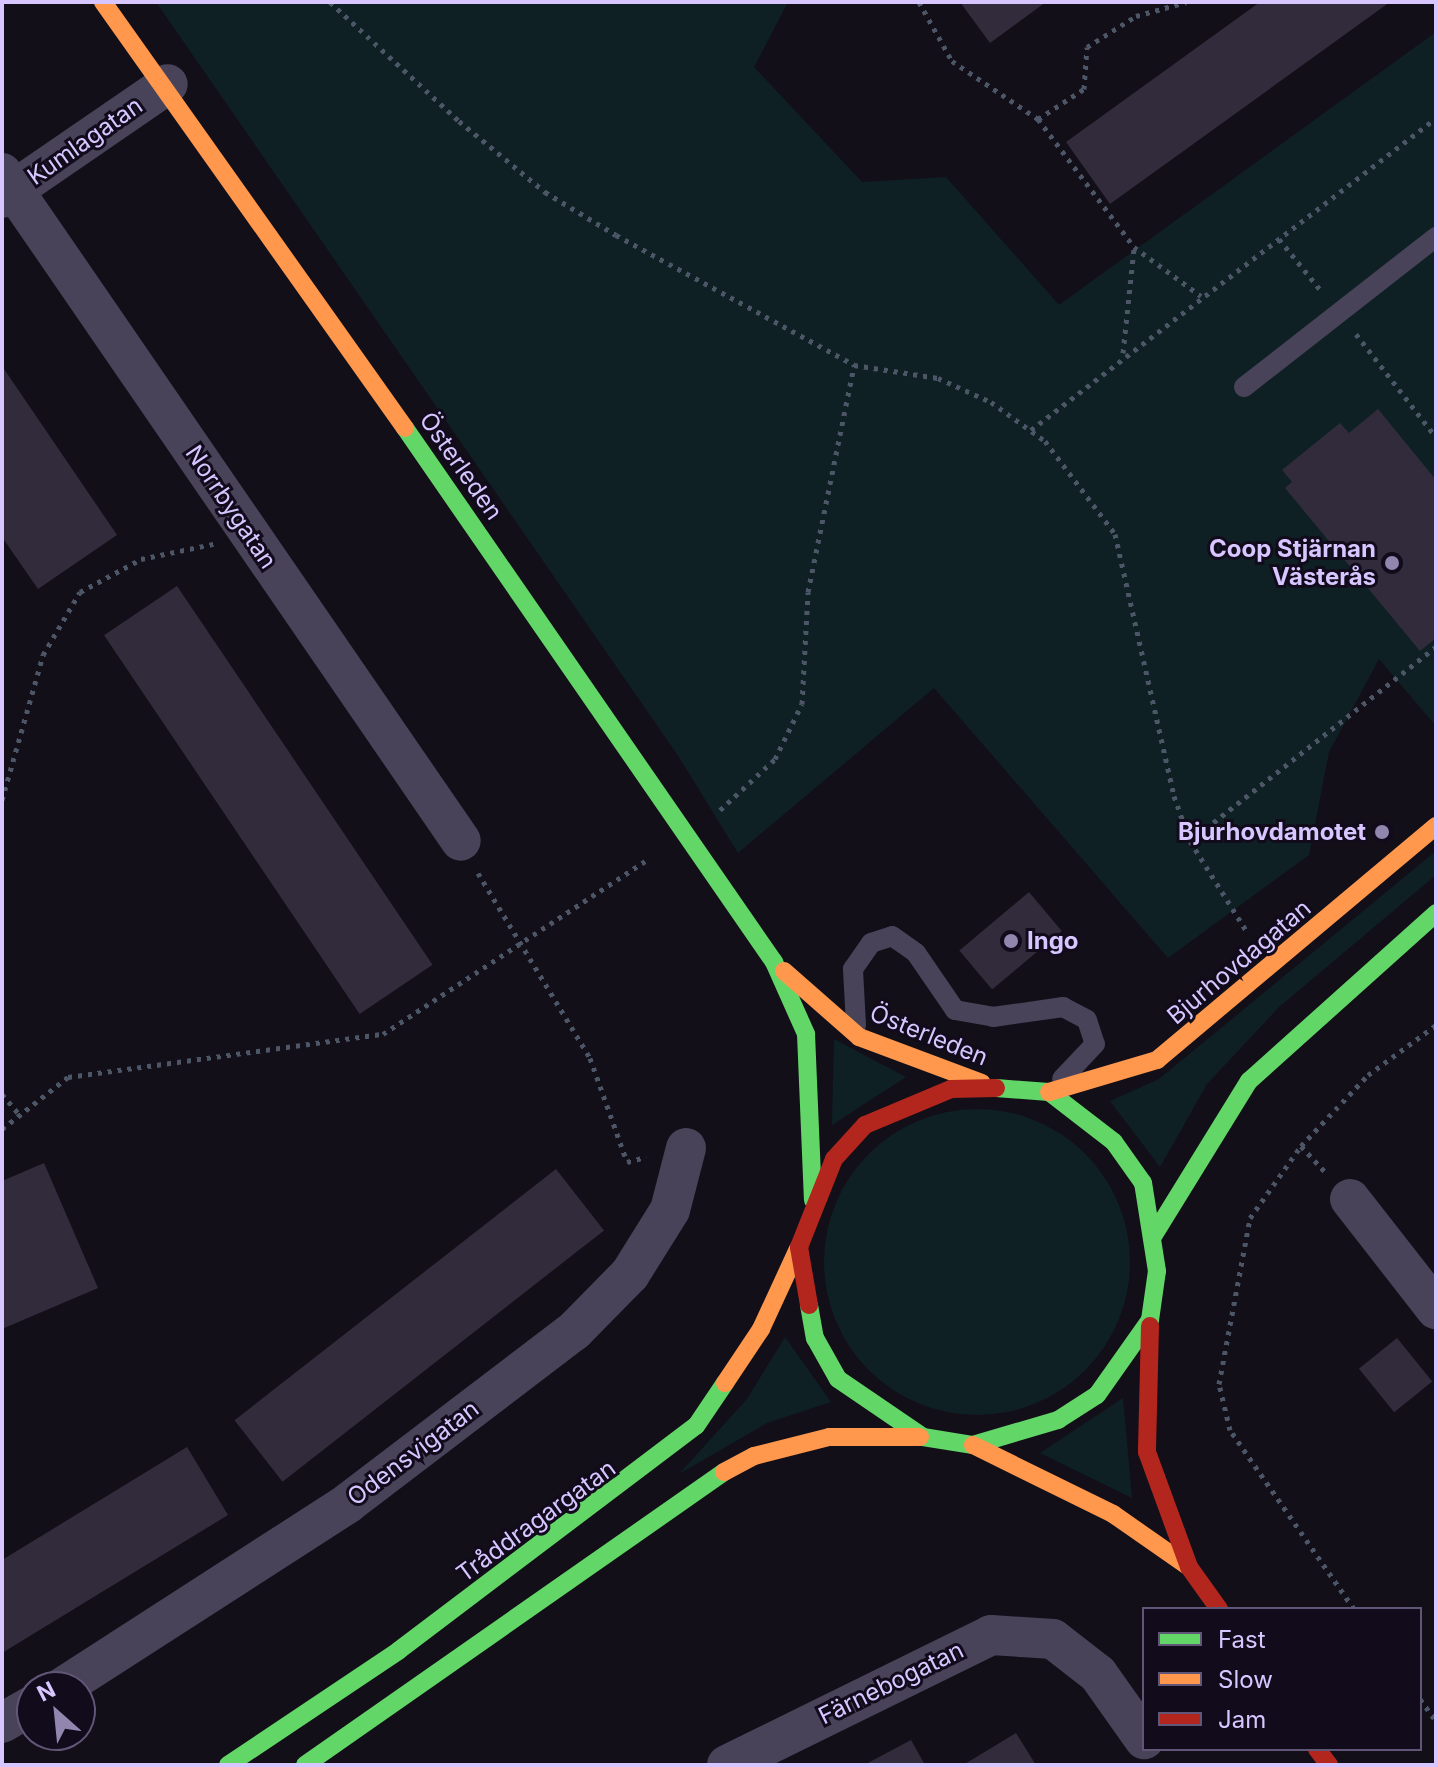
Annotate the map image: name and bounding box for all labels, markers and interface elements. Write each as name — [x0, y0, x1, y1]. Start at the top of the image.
street label: Kumlagatan — [22, 91, 148, 191]
street label: Österleden — [413, 407, 509, 525]
street label: Norrbygatan — [179, 440, 283, 574]
place label: Coop Stjärnan Västerås — [1209, 535, 1376, 591]
marker: Coop Stjärnan Västerås — [1383, 554, 1401, 572]
place label: Bjurhovdamotet — [1178, 818, 1366, 846]
marker: Bjurhovdamotet — [1373, 823, 1391, 841]
street label: Bjurhovdagatan — [1161, 894, 1317, 1030]
place label: Ingo — [1027, 927, 1079, 955]
marker: Ingo — [1002, 932, 1020, 950]
street label: Österleden — [866, 998, 992, 1072]
street label: Odensvigatan — [342, 1394, 484, 1512]
street label: Tråddragargatan — [451, 1454, 621, 1588]
legend — [1142, 1607, 1422, 1751]
text: Fast — [1218, 1625, 1266, 1654]
street label: Färnebogatan — [814, 1636, 968, 1730]
text: Slow — [1218, 1665, 1273, 1694]
north arrow — [16, 1671, 96, 1751]
text: N — [33, 1676, 59, 1707]
text: Jam — [1218, 1705, 1266, 1734]

